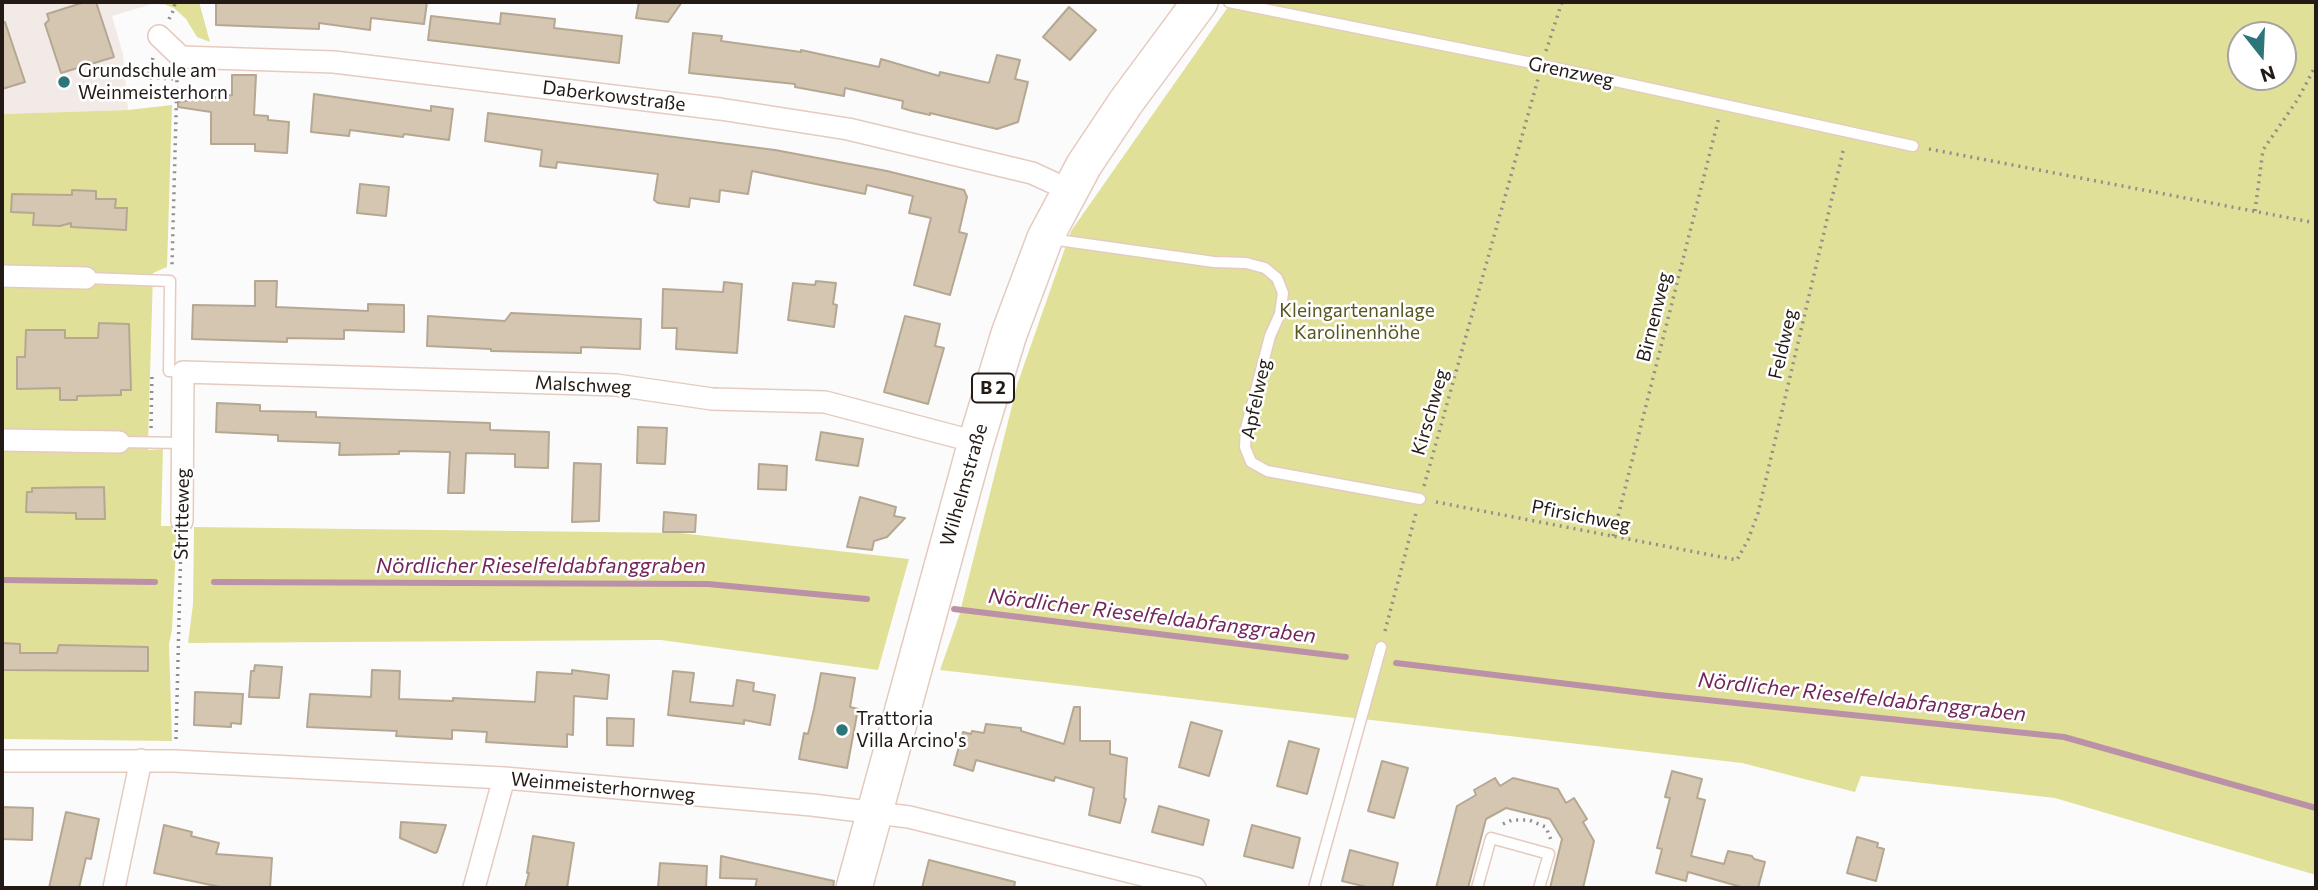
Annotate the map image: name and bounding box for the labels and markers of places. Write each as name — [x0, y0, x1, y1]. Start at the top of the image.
place label: Grundschule am Weinmeisterhorn — [78, 60, 228, 104]
marker: Grundschule am Weinmeisterhorn — [56, 74, 72, 90]
place label: Trattoria Villa Arcino's — [856, 708, 967, 752]
marker: Trattoria Villa Arcino's — [834, 722, 850, 738]

